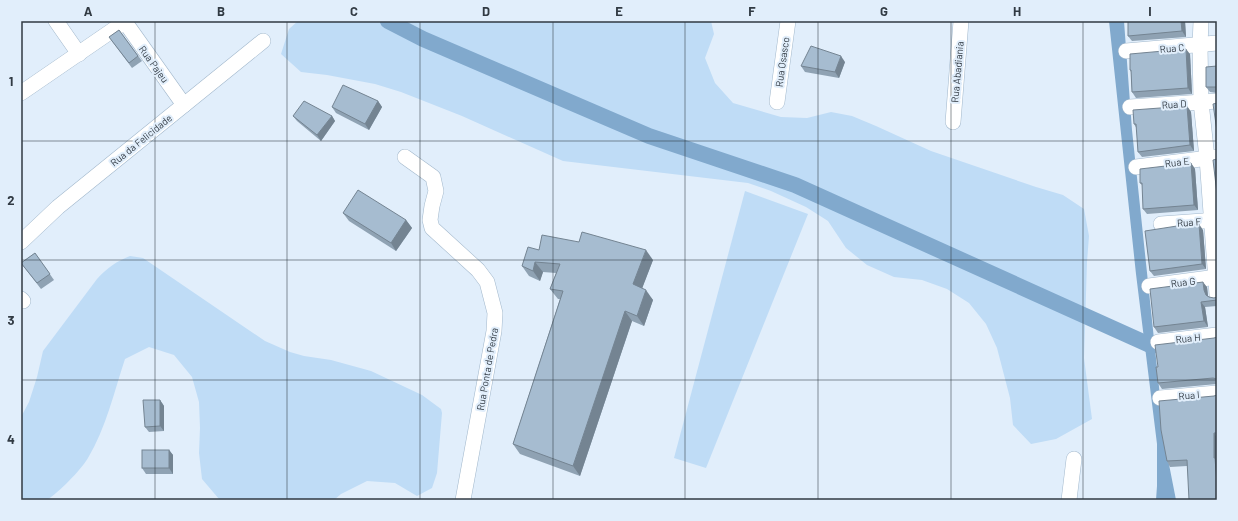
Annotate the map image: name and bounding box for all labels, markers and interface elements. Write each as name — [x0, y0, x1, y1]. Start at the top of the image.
text: A — [84, 3, 93, 19]
text: B — [217, 3, 225, 19]
text: C — [350, 3, 358, 19]
text: D — [482, 3, 490, 19]
text: E — [615, 3, 623, 19]
text: F — [748, 3, 756, 19]
text: G — [880, 3, 888, 19]
text: H — [1013, 3, 1021, 19]
text: I — [1148, 3, 1152, 19]
street label: Rua Osasco — [773, 36, 791, 88]
street label: Rua Abadiania — [948, 41, 966, 103]
street label: Rua C — [1159, 41, 1185, 55]
street label: Rua Pajeu — [137, 43, 171, 85]
text: 1 — [9, 73, 13, 89]
street label: Rua D — [1161, 97, 1187, 111]
street label: Rua da Felicidade — [108, 112, 174, 168]
street label: Rua E — [1164, 155, 1190, 169]
text: 2 — [7, 192, 15, 208]
street label: Rua F — [1176, 215, 1202, 229]
street label: Rua G — [1170, 275, 1196, 289]
text: 3 — [7, 312, 15, 328]
street label: Rua Ponta de Pedra — [474, 327, 500, 411]
street label: Rua H — [1175, 331, 1201, 345]
street label: Rua I — [1178, 388, 1200, 402]
text: 4 — [7, 431, 15, 447]

